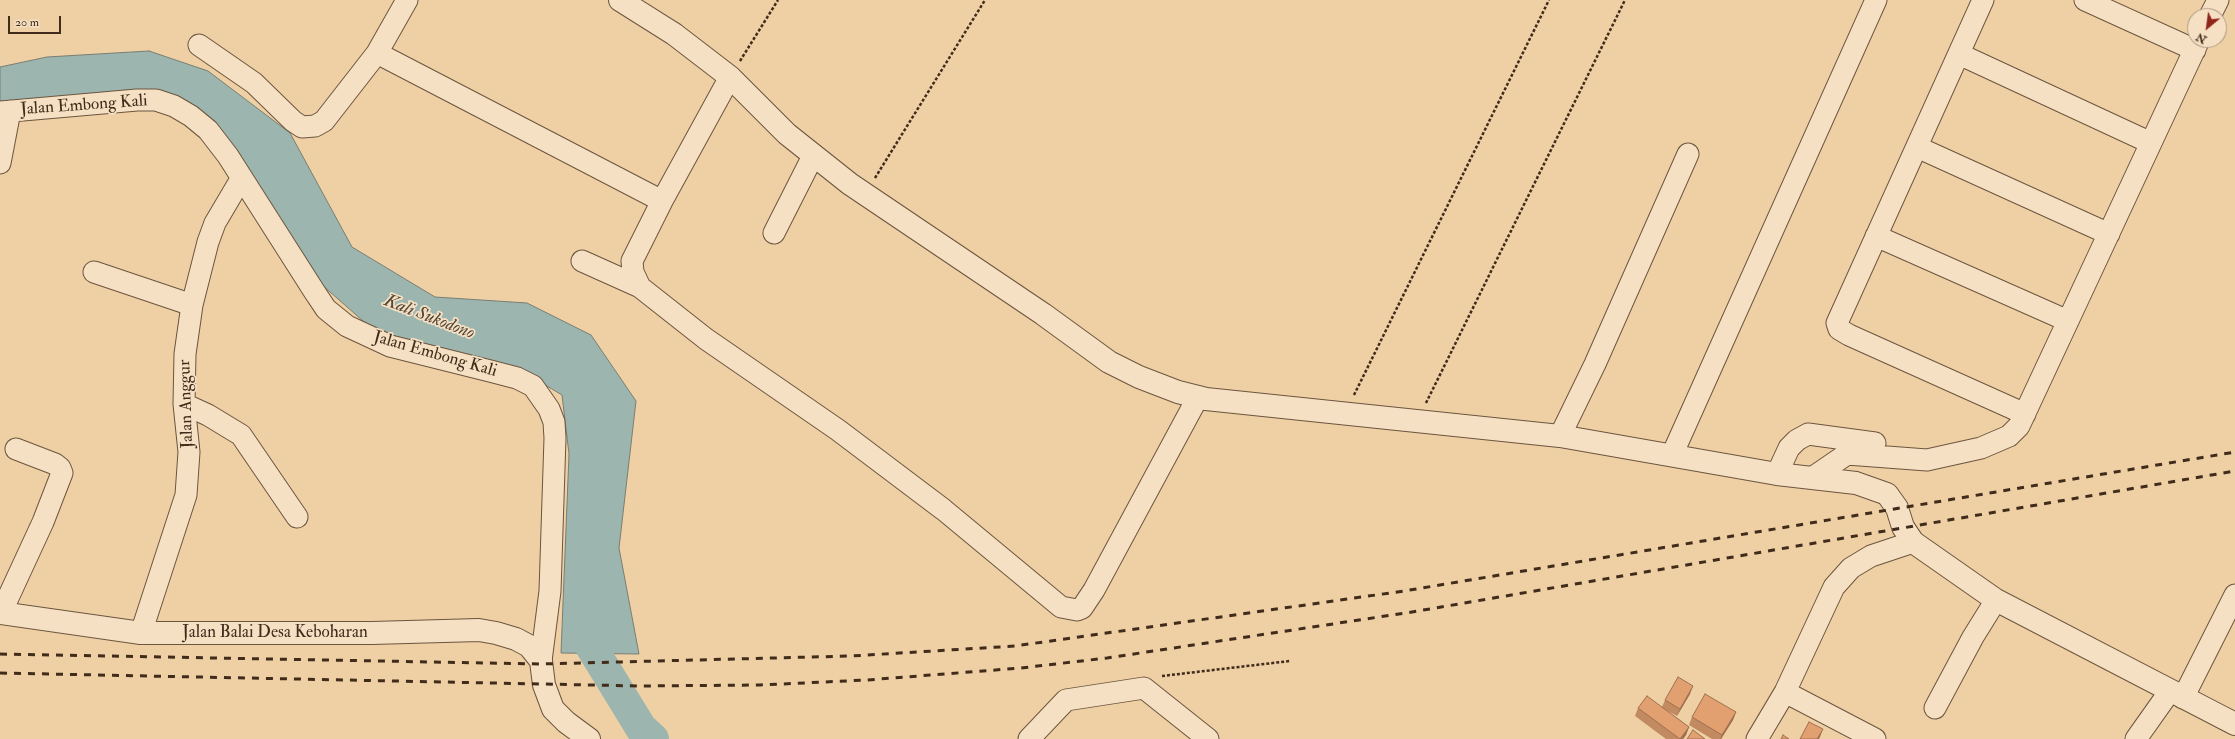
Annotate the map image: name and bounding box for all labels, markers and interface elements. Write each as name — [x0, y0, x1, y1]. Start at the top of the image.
scale bar — [10, 8, 63, 34]
north arrow — [2187, 8, 2227, 48]
text: 20 m — [15, 15, 39, 30]
text: N — [2194, 30, 2209, 46]
street label: Jalan Embong Kali — [20, 91, 148, 121]
water label: Kali Sukodono — [381, 291, 477, 345]
street label: Jalan Embong Kali — [371, 328, 499, 382]
street label: Jalan Anggur — [175, 359, 199, 449]
street label: Jalan Balai Desa Keboharan — [182, 623, 368, 643]

